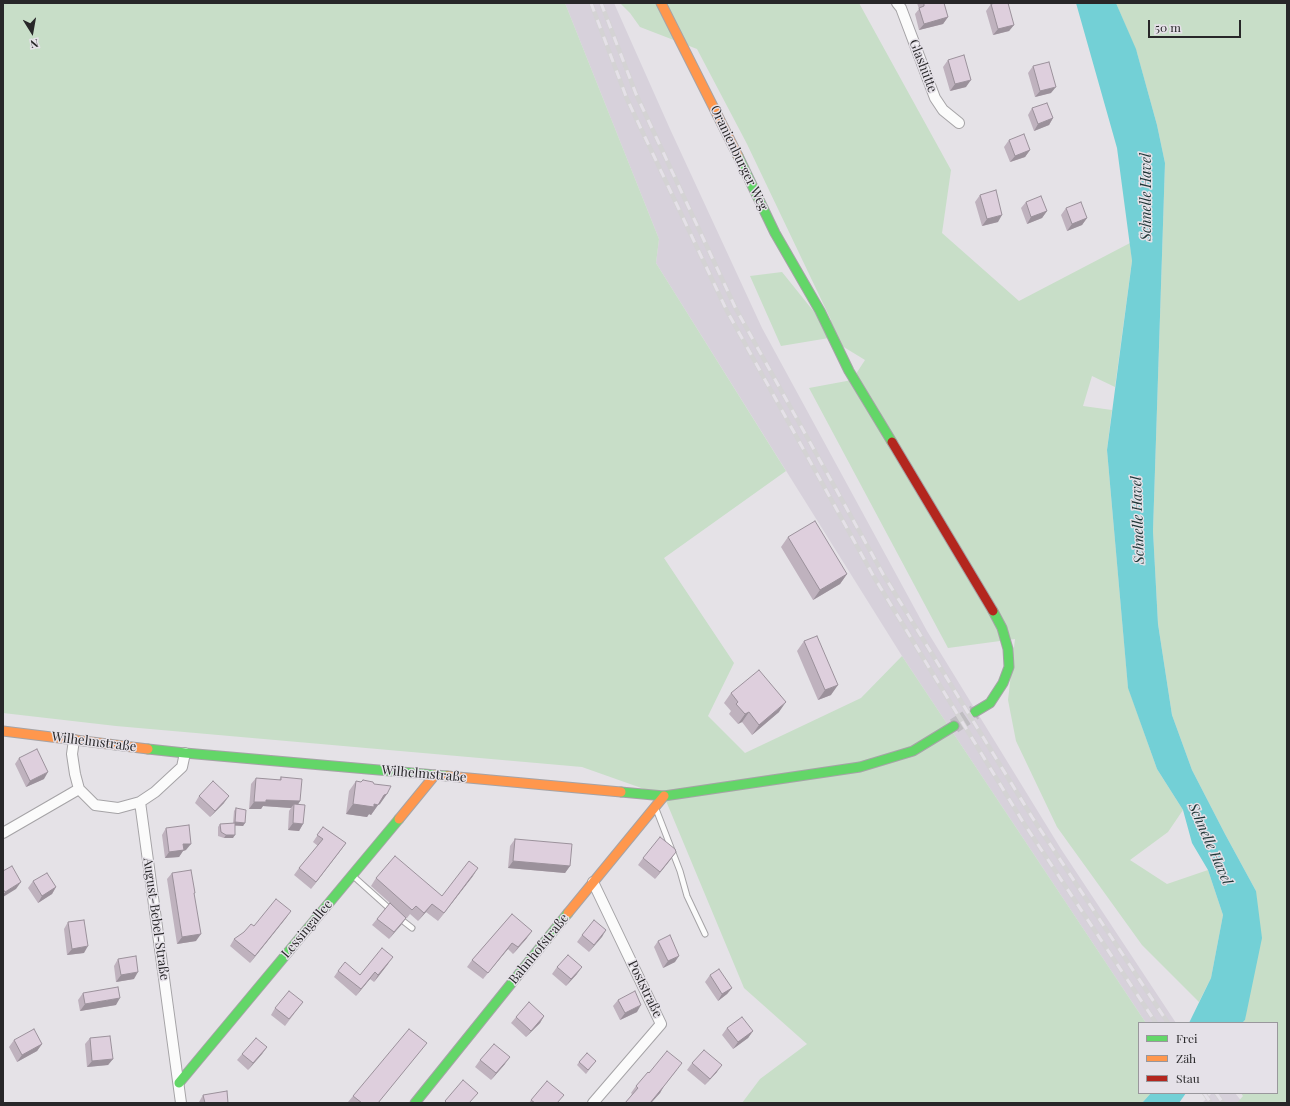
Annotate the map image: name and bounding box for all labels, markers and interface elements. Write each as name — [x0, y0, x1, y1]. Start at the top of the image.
north arrow — [12, 12, 52, 52]
scale bar — [1150, 12, 1243, 38]
text: 50 m — [1155, 19, 1181, 35]
text: N — [29, 36, 40, 52]
street label: Glashütte — [906, 37, 940, 95]
street label: Oranienburger Weg — [707, 103, 771, 213]
water label: Schnelle Havel — [1139, 153, 1155, 241]
water label: Schnelle Havel — [1128, 476, 1148, 564]
street label: Wilhelmstraße — [51, 729, 137, 755]
street label: Wilhelmstraße — [381, 763, 467, 785]
water label: Schnelle Havel — [1185, 801, 1235, 887]
street label: August-Bebel-Straße — [140, 857, 172, 981]
street label: Lessingallee — [278, 897, 336, 961]
street label: Bahnhofstraße — [506, 911, 572, 987]
street label: Poststraße — [624, 958, 666, 1020]
legend — [1138, 1022, 1278, 1094]
text: Frei — [1176, 1030, 1198, 1046]
text: Zäh — [1176, 1050, 1196, 1066]
text: Stau — [1176, 1070, 1200, 1086]

